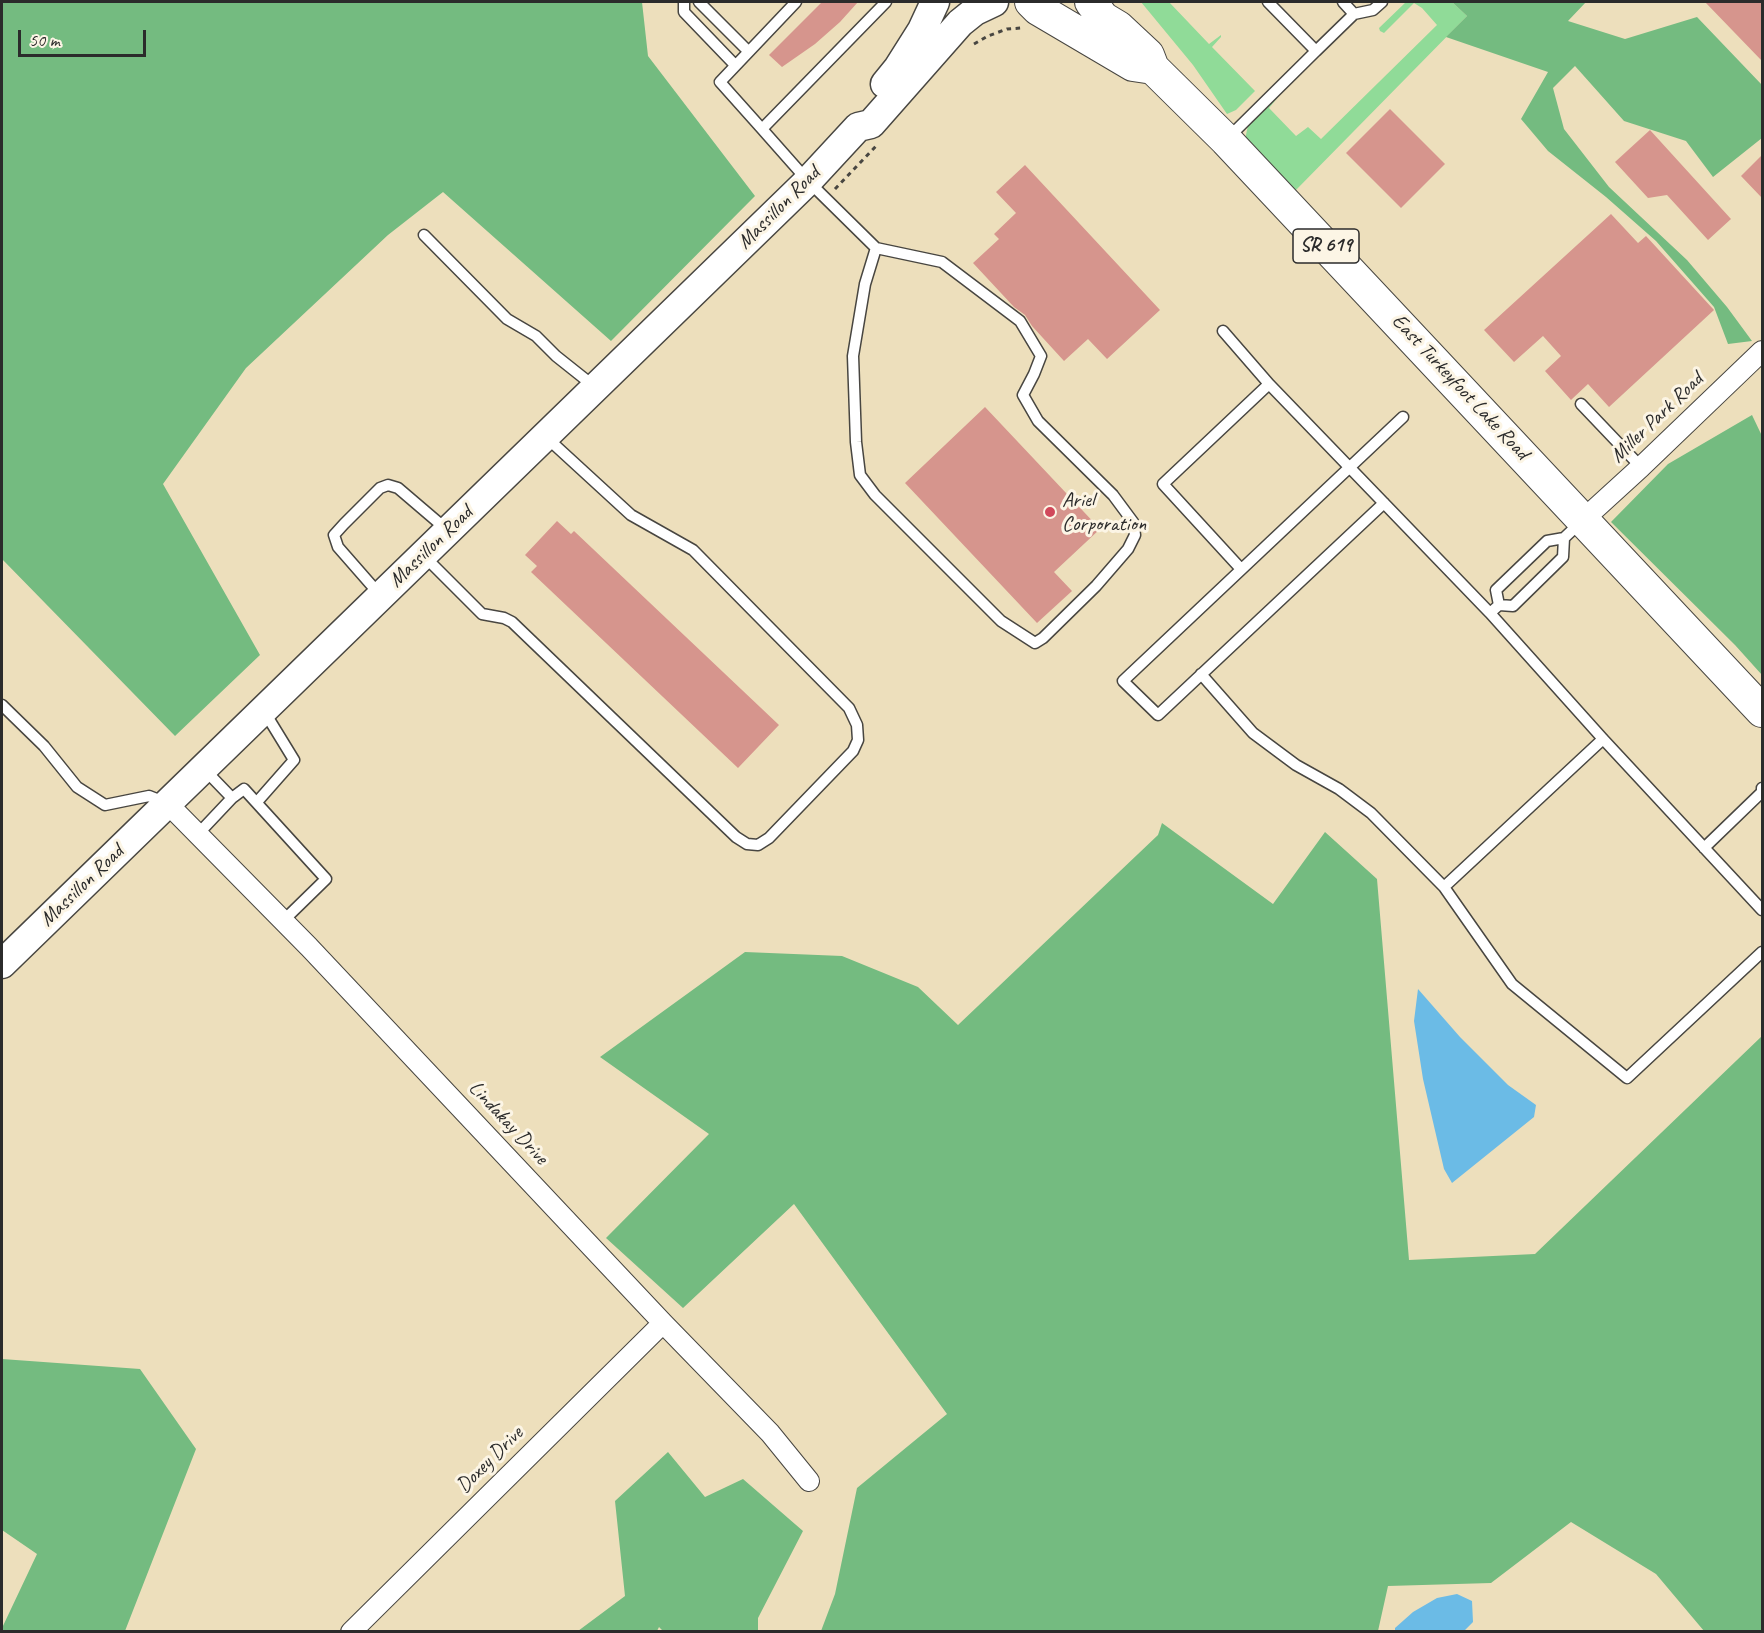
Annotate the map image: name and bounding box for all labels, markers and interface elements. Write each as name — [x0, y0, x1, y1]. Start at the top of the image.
scale bar — [21, 18, 148, 56]
text: 50 m — [29, 29, 60, 51]
street label: Massillon Road — [732, 161, 826, 255]
road number: SR 619 — [1293, 229, 1359, 263]
street label: East Turkeyfoot Lake Road — [1386, 309, 1534, 465]
street label: Miller Park Road — [1605, 367, 1709, 469]
place label: Ariel Corporation — [1062, 487, 1146, 537]
street label: Massillon Road — [384, 501, 478, 593]
marker: Ariel Corporation — [1043, 505, 1057, 519]
street label: Massillon Road — [35, 840, 129, 932]
street label: Lindakay Drive — [463, 1076, 553, 1170]
street label: Doxey Drive — [451, 1421, 529, 1499]

